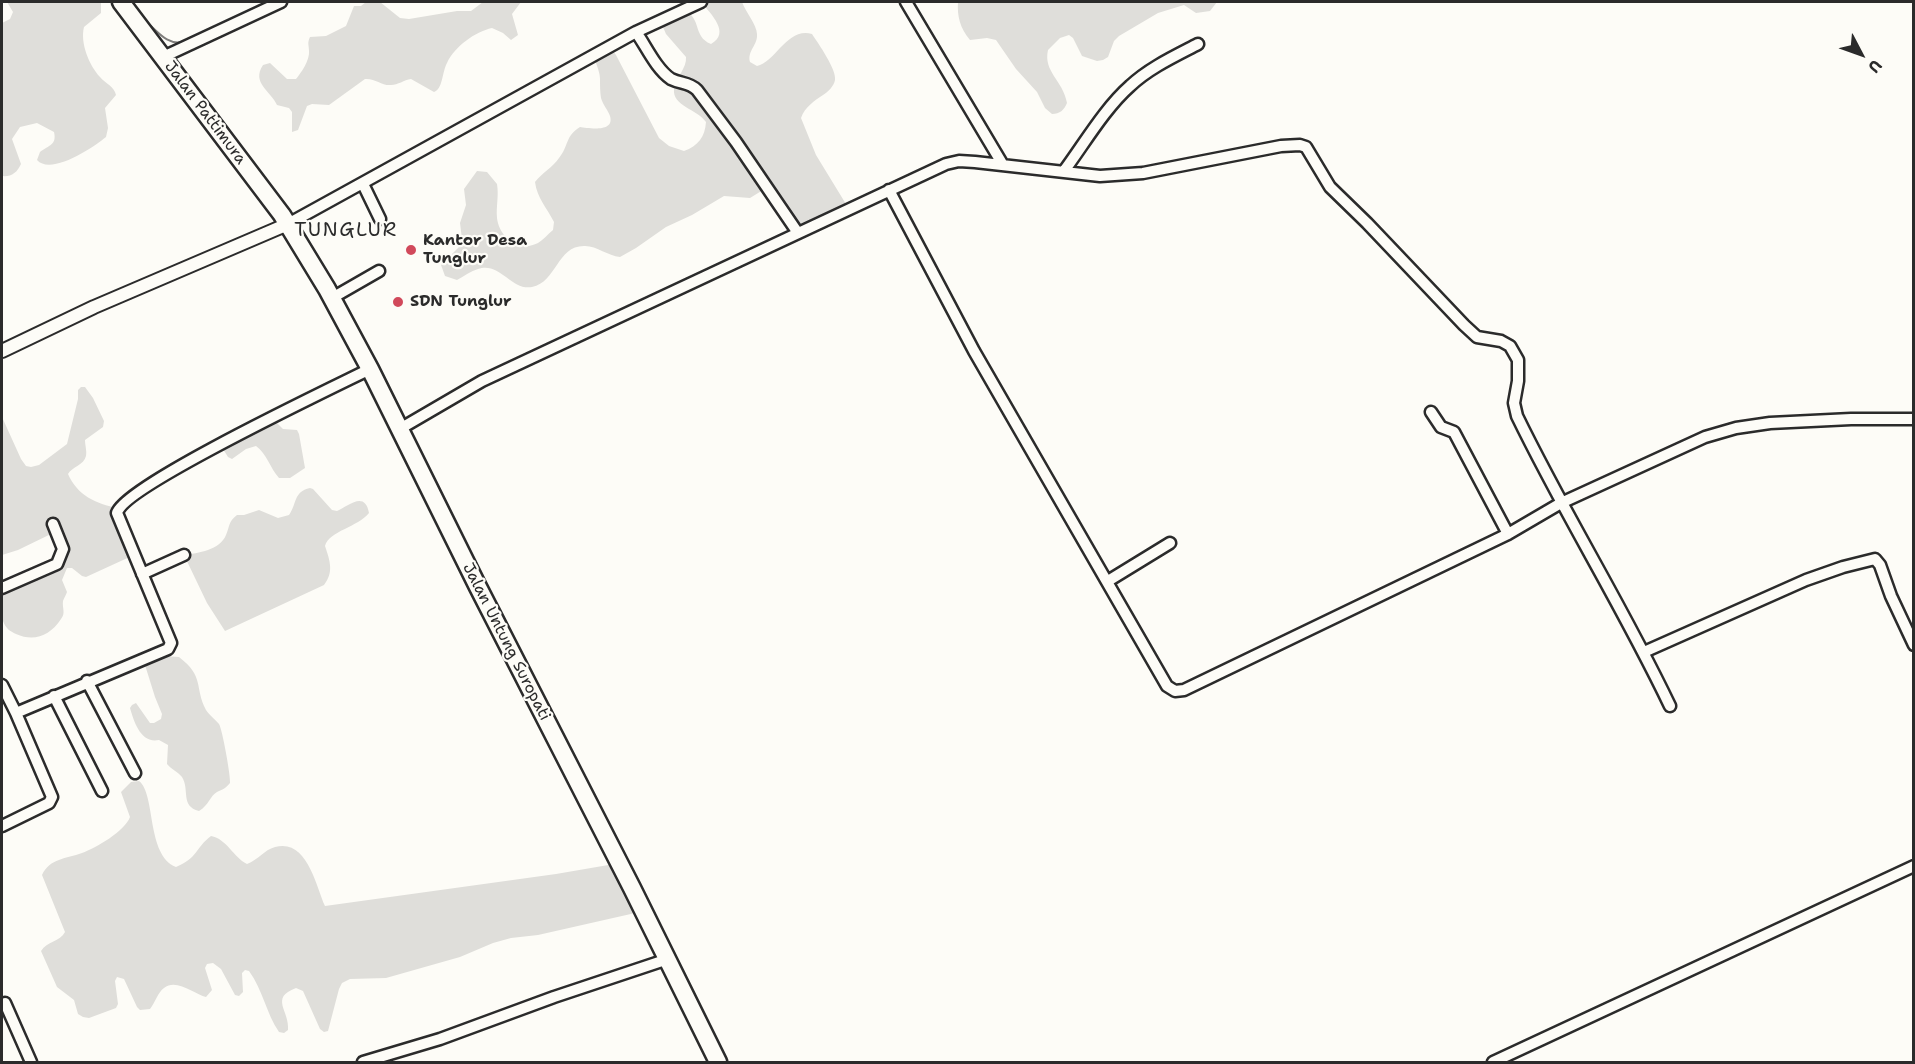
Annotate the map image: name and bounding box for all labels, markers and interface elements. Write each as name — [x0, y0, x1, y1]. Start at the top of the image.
north arrow — [1831, 24, 1891, 84]
text: U — [1863, 55, 1886, 77]
street label: Jalan Pattimura — [160, 58, 250, 168]
district label: TUNGLUR — [294, 219, 398, 243]
place label: Kantor Desa Tunglur — [423, 231, 527, 269]
marker: Kantor Desa Tunglur — [404, 243, 418, 257]
place label: SDN Tunglur — [410, 292, 512, 312]
marker: SDN Tunglur — [391, 295, 405, 309]
street label: Jalan Untung Suropati — [458, 560, 554, 724]

